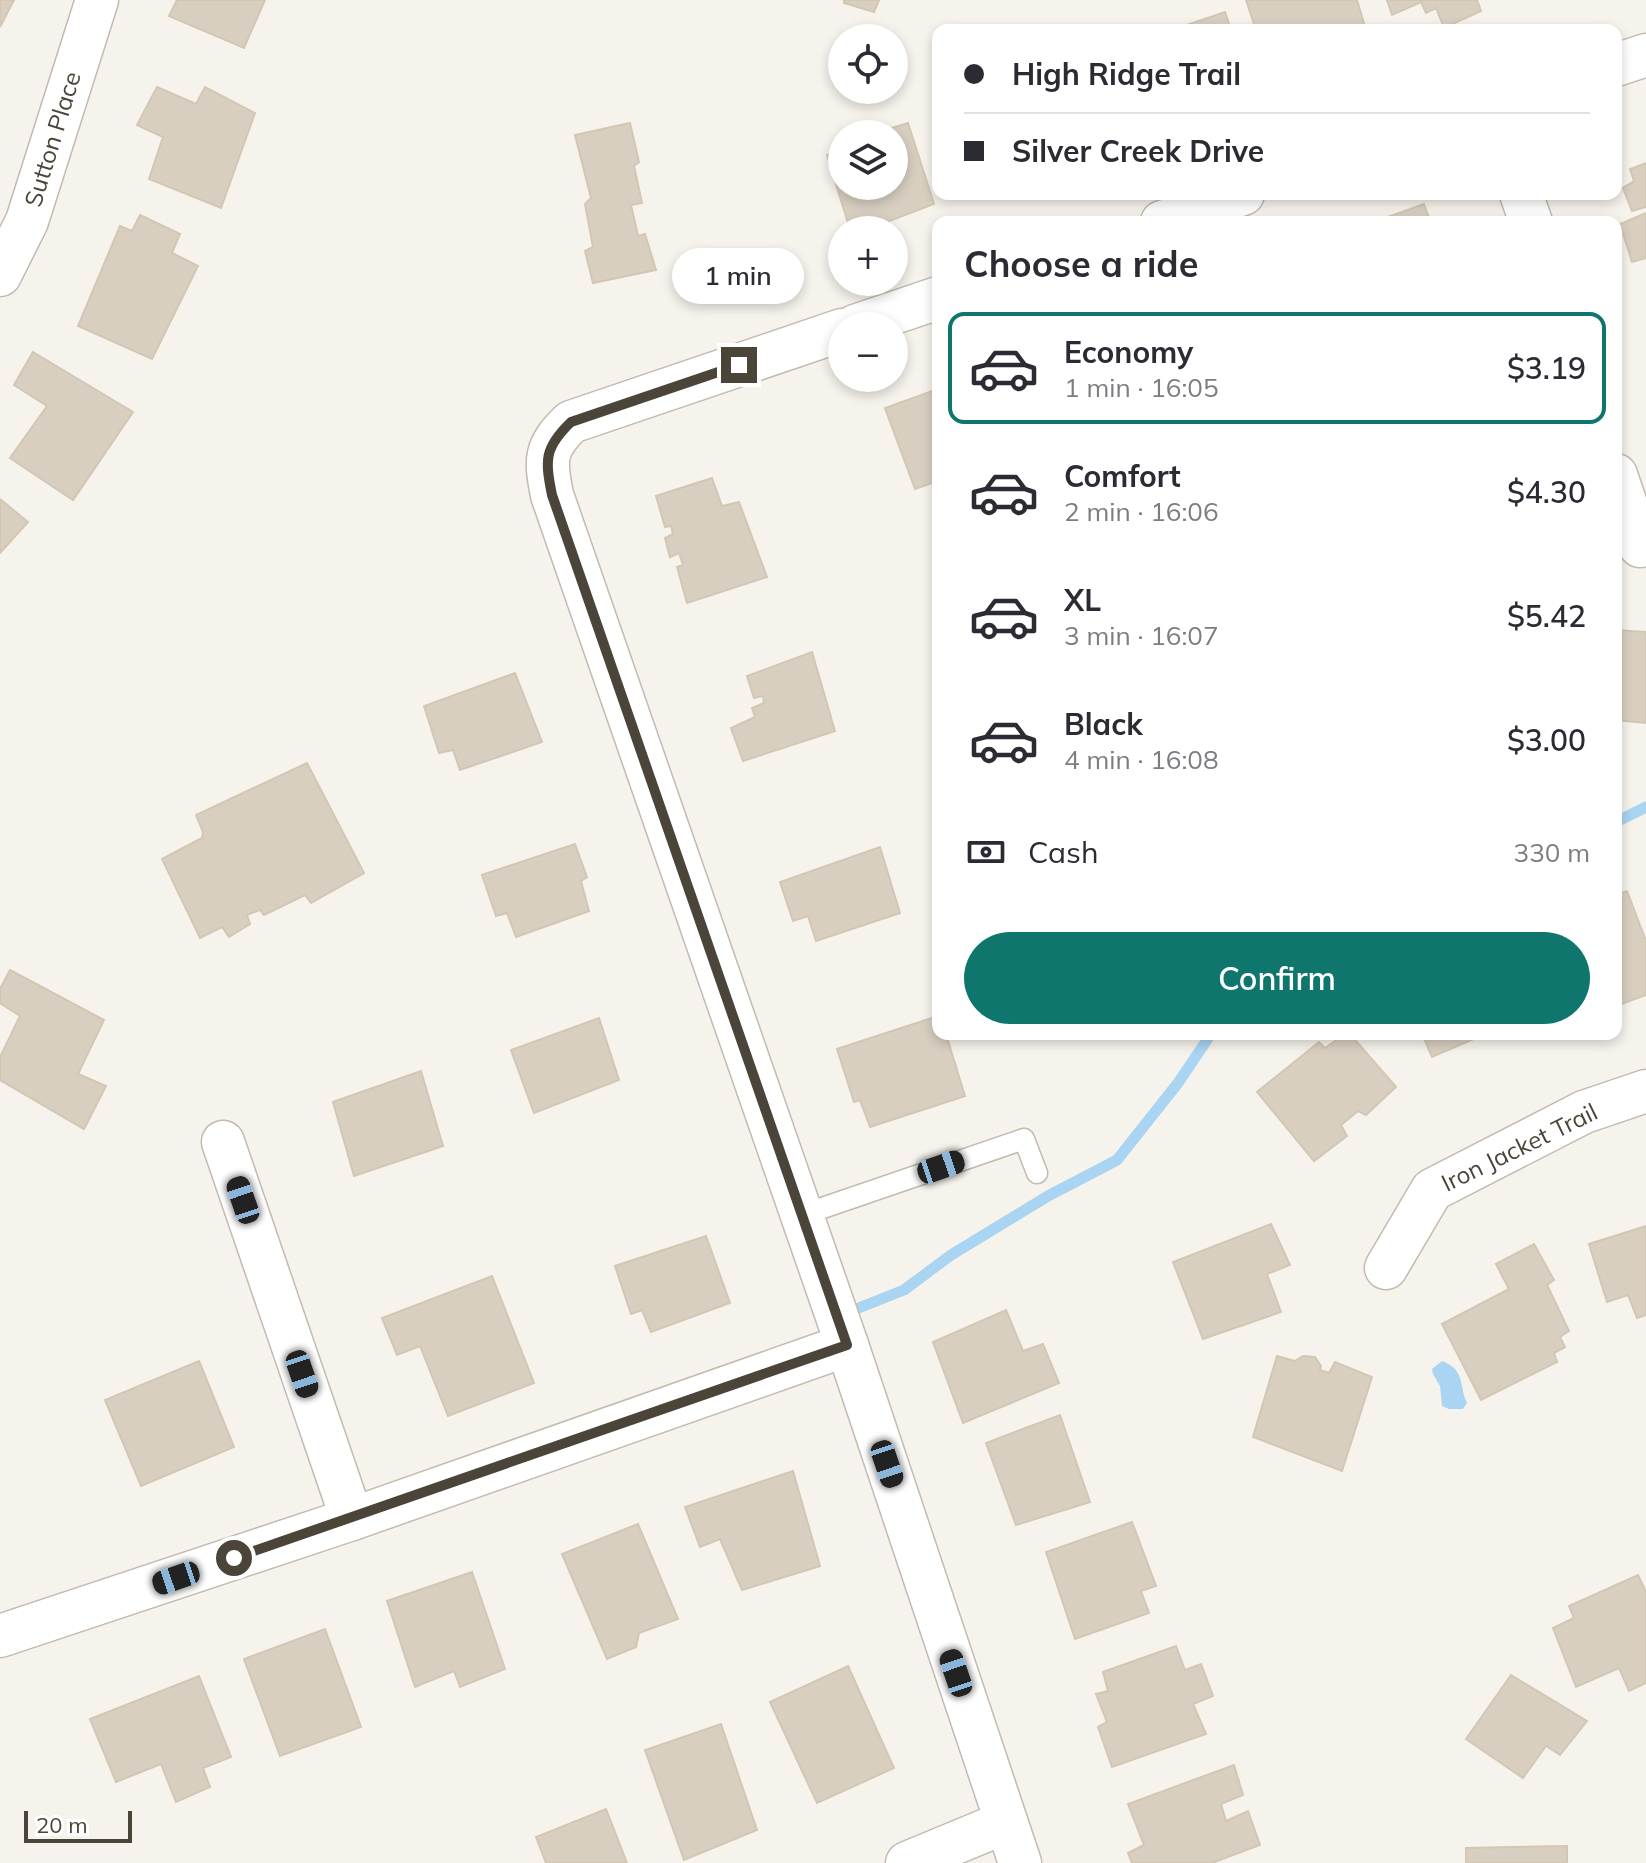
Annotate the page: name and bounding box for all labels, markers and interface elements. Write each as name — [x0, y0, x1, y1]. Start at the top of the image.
map controls — [828, 24, 908, 392]
button: locate — [828, 24, 908, 104]
text: High Ridge Trail — [1012, 55, 1241, 93]
street label: Sutton Place — [17, 68, 87, 210]
button: layers — [828, 120, 908, 200]
text: Silver Creek Drive — [1012, 132, 1264, 170]
button: + — [828, 216, 908, 296]
text: Choose a ride — [964, 241, 1198, 286]
callout: 1 min — [673, 249, 805, 305]
text: 1 min — [704, 259, 772, 292]
button: − — [828, 312, 908, 392]
icon: car — [968, 332, 1040, 404]
text: Economy — [1064, 333, 1193, 371]
route end — [721, 347, 757, 383]
text: $3.19 — [1507, 349, 1586, 387]
text: 1 min · 16:05 — [1064, 371, 1219, 404]
icon: car — [968, 456, 1040, 528]
text: Comfort — [1064, 457, 1181, 495]
text: $4.30 — [1507, 473, 1586, 511]
text: 2 min · 16:06 — [1064, 495, 1219, 528]
icon: car — [968, 580, 1040, 652]
text: XL — [1064, 581, 1101, 619]
text: $5.42 — [1507, 597, 1586, 635]
text: 3 min · 16:07 — [1064, 619, 1219, 652]
icon: car — [968, 704, 1040, 776]
text: Black — [1064, 705, 1143, 743]
text: $3.00 — [1507, 721, 1586, 759]
text: 4 min · 16:08 — [1064, 743, 1219, 776]
icon: cash — [964, 830, 1008, 874]
text: Cash — [1028, 833, 1099, 871]
text: 330 m — [1514, 836, 1590, 869]
button: Confirm — [964, 932, 1590, 1024]
street label: Iron Jacket Trail — [1436, 1096, 1602, 1198]
car — [914, 1148, 968, 1186]
car — [224, 1173, 262, 1227]
car — [283, 1347, 321, 1401]
car — [868, 1437, 906, 1491]
route start — [216, 1540, 252, 1576]
car — [149, 1559, 203, 1597]
car — [937, 1646, 975, 1700]
scale bar — [24, 1807, 132, 1843]
text: 20 m — [36, 1811, 87, 1839]

